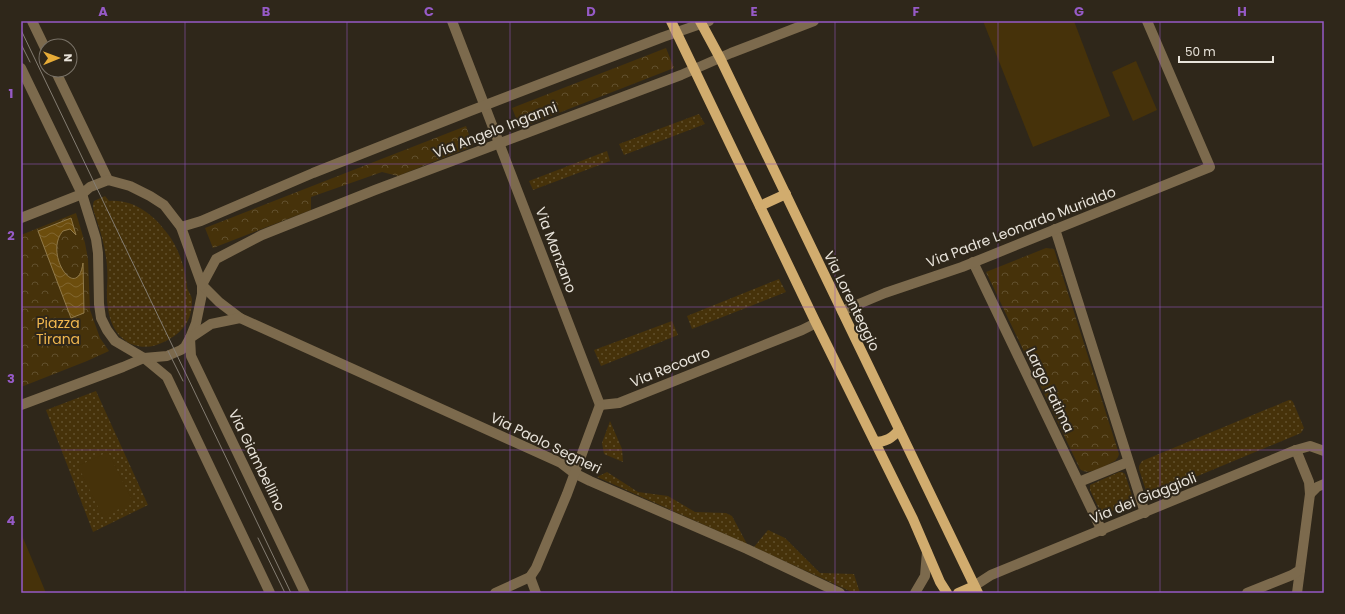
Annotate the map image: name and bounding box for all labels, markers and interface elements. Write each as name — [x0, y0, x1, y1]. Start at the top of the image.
text: A — [98, 2, 108, 21]
text: B — [262, 2, 271, 21]
text: C — [424, 2, 434, 21]
text: D — [586, 2, 596, 21]
text: E — [750, 2, 758, 21]
text: F — [912, 2, 920, 21]
text: G — [1074, 2, 1084, 21]
text: H — [1237, 2, 1247, 21]
north arrow — [38, 38, 78, 78]
scale bar — [1179, 38, 1273, 64]
text: 50 m — [1185, 43, 1216, 60]
text: N — [60, 54, 76, 62]
text: 1 — [9, 84, 13, 103]
street label: Via Angelo Inganni — [430, 97, 560, 163]
street label: Via Padre Leonardo Murialdo — [923, 182, 1119, 272]
street label: Via Manzano — [530, 204, 582, 296]
text: 2 — [7, 226, 15, 245]
street label: Via Lorenteggio — [819, 248, 885, 354]
park label: Piazza Tirana — [36, 313, 80, 349]
street label: Via Recoaro — [627, 342, 713, 392]
street label: Largo Fatima — [1021, 344, 1079, 436]
text: 3 — [7, 369, 15, 388]
street label: Via Giambellino — [224, 406, 290, 514]
street label: Via Paolo Segneri — [487, 407, 605, 479]
street label: Via dei Giaggioli — [1087, 467, 1199, 529]
text: 4 — [7, 511, 16, 530]

